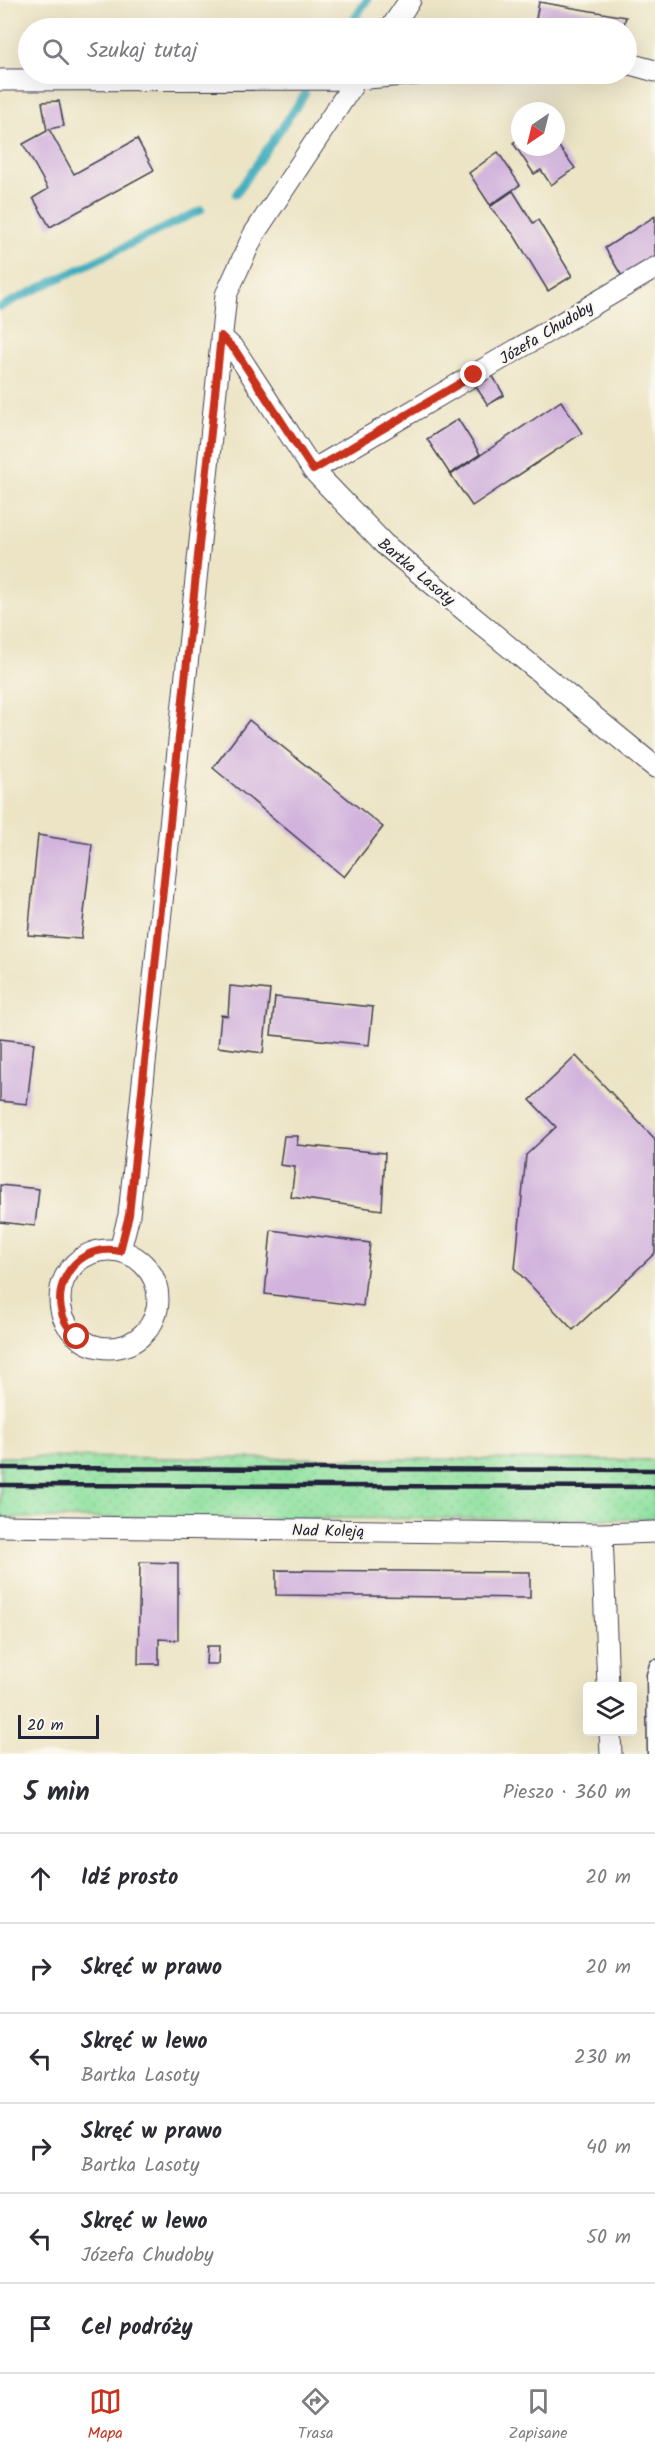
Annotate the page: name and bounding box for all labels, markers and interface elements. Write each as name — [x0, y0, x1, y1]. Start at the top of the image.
search box — [18, 18, 637, 84]
text: Szukaj tutaj — [87, 34, 198, 69]
icon: search — [39, 35, 72, 68]
north arrow — [511, 102, 565, 156]
street label: Józefa Chudoby — [495, 295, 599, 371]
route end — [460, 361, 486, 387]
street label: Bartka Lasoty — [372, 532, 461, 612]
route start — [63, 1323, 89, 1349]
street label: Nad Koleją — [292, 1518, 364, 1545]
map controls — [583, 1682, 637, 1736]
button: layers — [583, 1682, 637, 1736]
scale bar — [18, 1712, 99, 1740]
text: 20 m — [27, 1713, 63, 1738]
text: 5 min — [24, 1772, 90, 1814]
text: Pieszo · 360 m — [503, 1777, 631, 1809]
text: Idź prosto — [81, 1861, 178, 1896]
icon: ahead — [24, 1862, 57, 1895]
text: 20 m — [585, 1862, 631, 1894]
text: Skręć w prawo — [81, 1951, 222, 1986]
icon: right — [24, 1952, 57, 1985]
text: 20 m — [585, 1952, 631, 1984]
text: Skręć w lewo — [81, 2025, 208, 2060]
icon: left — [24, 2042, 57, 2075]
text: 230 m — [574, 2042, 631, 2074]
text: Bartka Lasoty — [81, 2060, 199, 2092]
text: Skręć w prawo — [81, 2115, 222, 2150]
icon: right — [24, 2132, 57, 2165]
text: 40 m — [586, 2132, 631, 2164]
text: Bartka Lasoty — [81, 2150, 199, 2182]
text: Skręć w lewo — [81, 2205, 208, 2240]
icon: left — [24, 2222, 57, 2255]
text: 50 m — [586, 2222, 631, 2254]
text: Józefa Chudoby — [81, 2240, 213, 2272]
text: Cel podróży — [81, 2311, 193, 2346]
icon: arrive — [24, 2312, 57, 2345]
tab: Mapa — [88, 2385, 123, 2446]
tab: Trasa — [298, 2385, 334, 2446]
tab: Zapisane — [509, 2385, 567, 2446]

